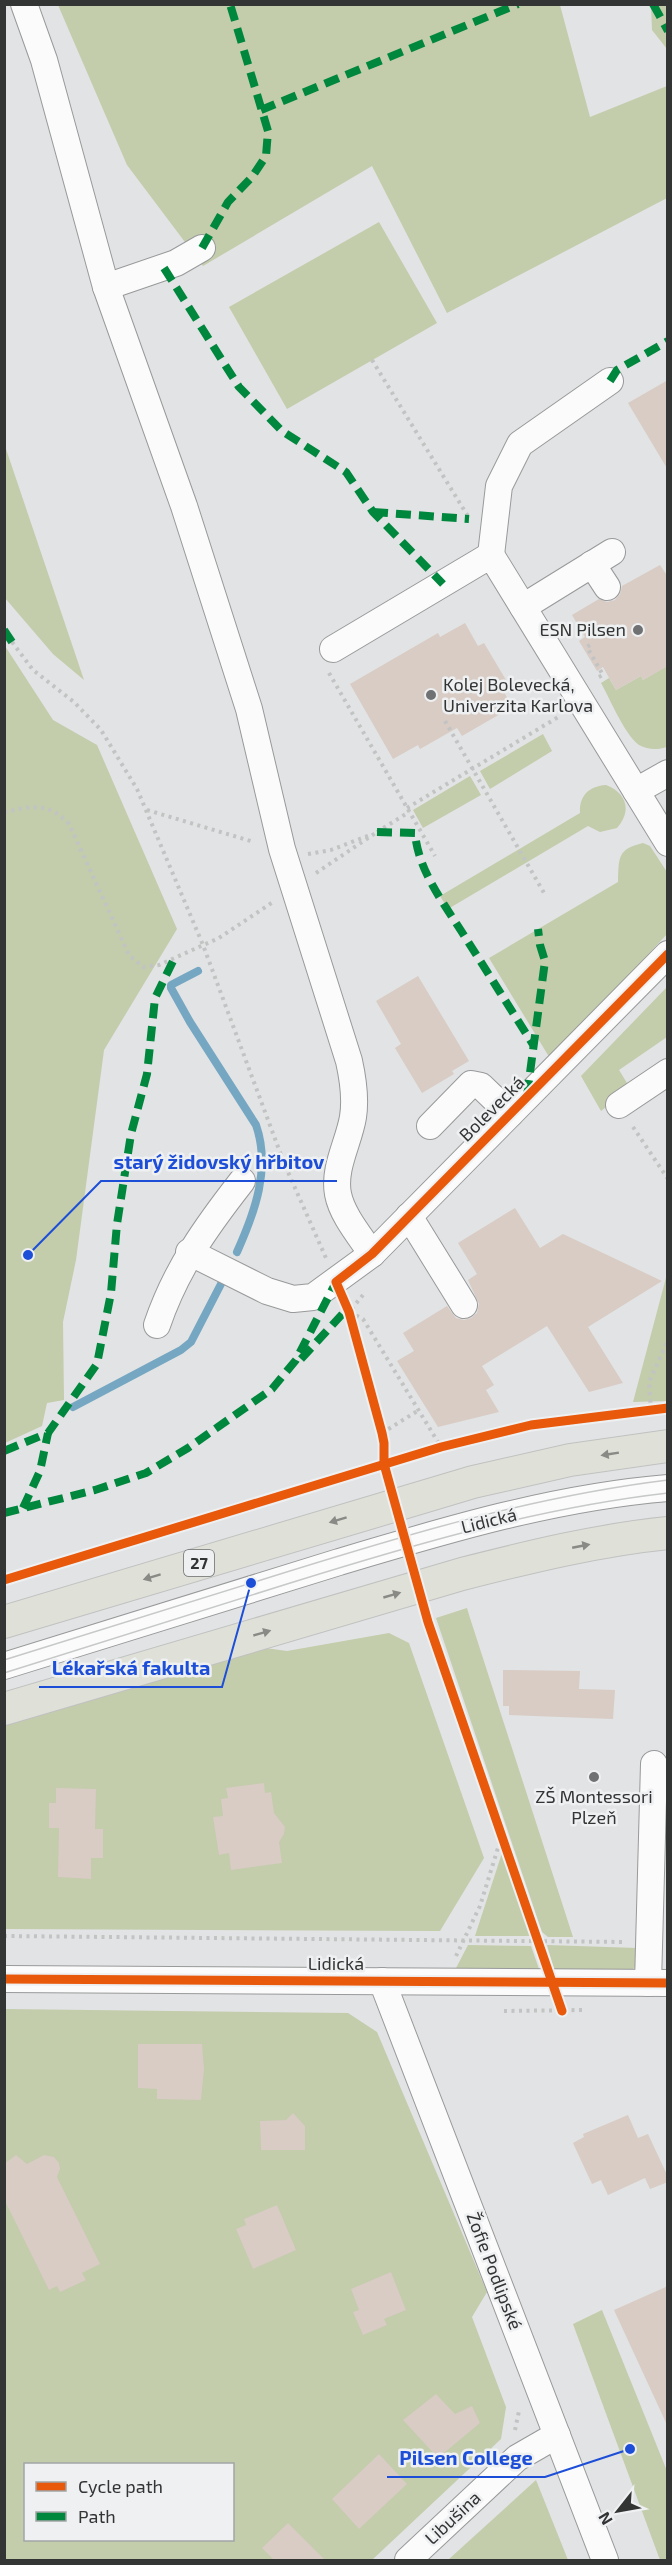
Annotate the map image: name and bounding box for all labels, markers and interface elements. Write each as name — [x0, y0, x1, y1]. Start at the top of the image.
place label: ESN Pilsen — [539, 618, 626, 640]
marker: ESN Pilsen — [631, 623, 645, 637]
place label: Kolej Bolevecká, Univerzita Karlova — [443, 673, 593, 716]
marker: Kolej Bolevecká, Univerzita Karlova — [424, 688, 438, 702]
street label: Bolevecká — [454, 1071, 529, 1146]
callout: starý židovský hřbitov — [101, 1143, 337, 1181]
text: starý židovský hřbitov — [114, 1149, 325, 1174]
one-way arrow — [600, 1449, 619, 1458]
street label: Lidická — [459, 1503, 519, 1538]
one-way arrow — [329, 1516, 347, 1525]
one-way arrow — [572, 1541, 591, 1550]
road number: 27 — [184, 1550, 214, 1576]
one-way arrow — [143, 1573, 161, 1582]
one-way arrow — [383, 1590, 401, 1599]
one-way arrow — [253, 1628, 271, 1637]
callout: Lékařská fakulta — [39, 1649, 222, 1687]
text: Lékařská fakulta — [52, 1655, 210, 1679]
marker: ZŠ Montessori Plzeň — [587, 1770, 601, 1784]
place label: ZŠ Montessori Plzeň — [535, 1785, 653, 1828]
street label: Lidická — [308, 1952, 364, 1974]
street label: Žofie Podlipské — [462, 2209, 527, 2332]
callout: Pilsen College — [387, 2439, 545, 2477]
text: Pilsen College — [399, 2445, 533, 2469]
legend — [24, 2463, 234, 2541]
text: Cycle path — [78, 2475, 163, 2497]
north arrow — [588, 2481, 648, 2541]
street label: Libušina — [420, 2486, 485, 2549]
text: Path — [78, 2505, 116, 2527]
text: N — [594, 2509, 616, 2529]

